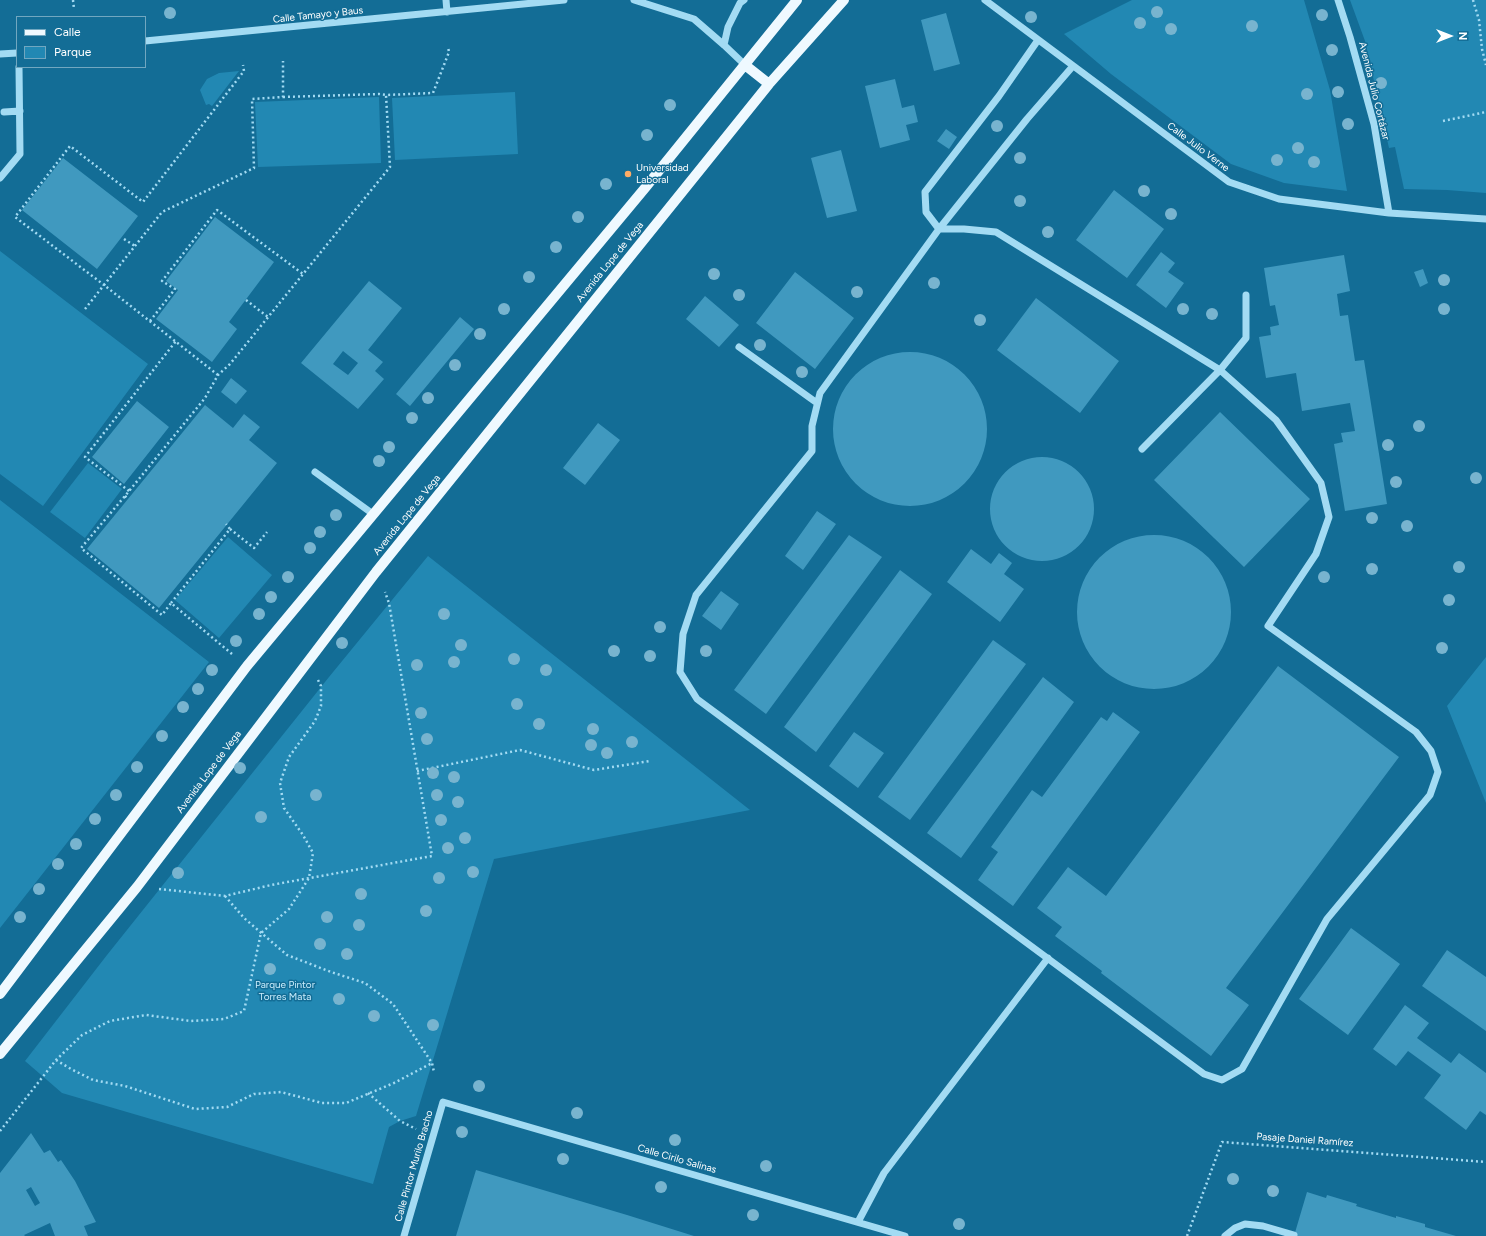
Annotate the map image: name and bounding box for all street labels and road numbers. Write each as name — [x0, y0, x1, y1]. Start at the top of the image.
street label: Calle Tamayo y Baus — [272, 4, 364, 26]
street label: Avenida Julio Cortázar — [1356, 41, 1392, 141]
street label: Calle Julio Verne — [1165, 120, 1231, 174]
street label: Avenida Lope de Vega — [574, 219, 646, 305]
street label: Avenida Lope de Vega — [371, 472, 443, 558]
street label: Avenida Lope de Vega — [174, 728, 244, 816]
street label: Calle Pintor Murilo Bracho — [392, 1109, 436, 1223]
street label: Pasaje Daniel Ramírez — [1256, 1131, 1354, 1149]
street label: Calle Cirilo Salinas — [636, 1142, 718, 1176]

